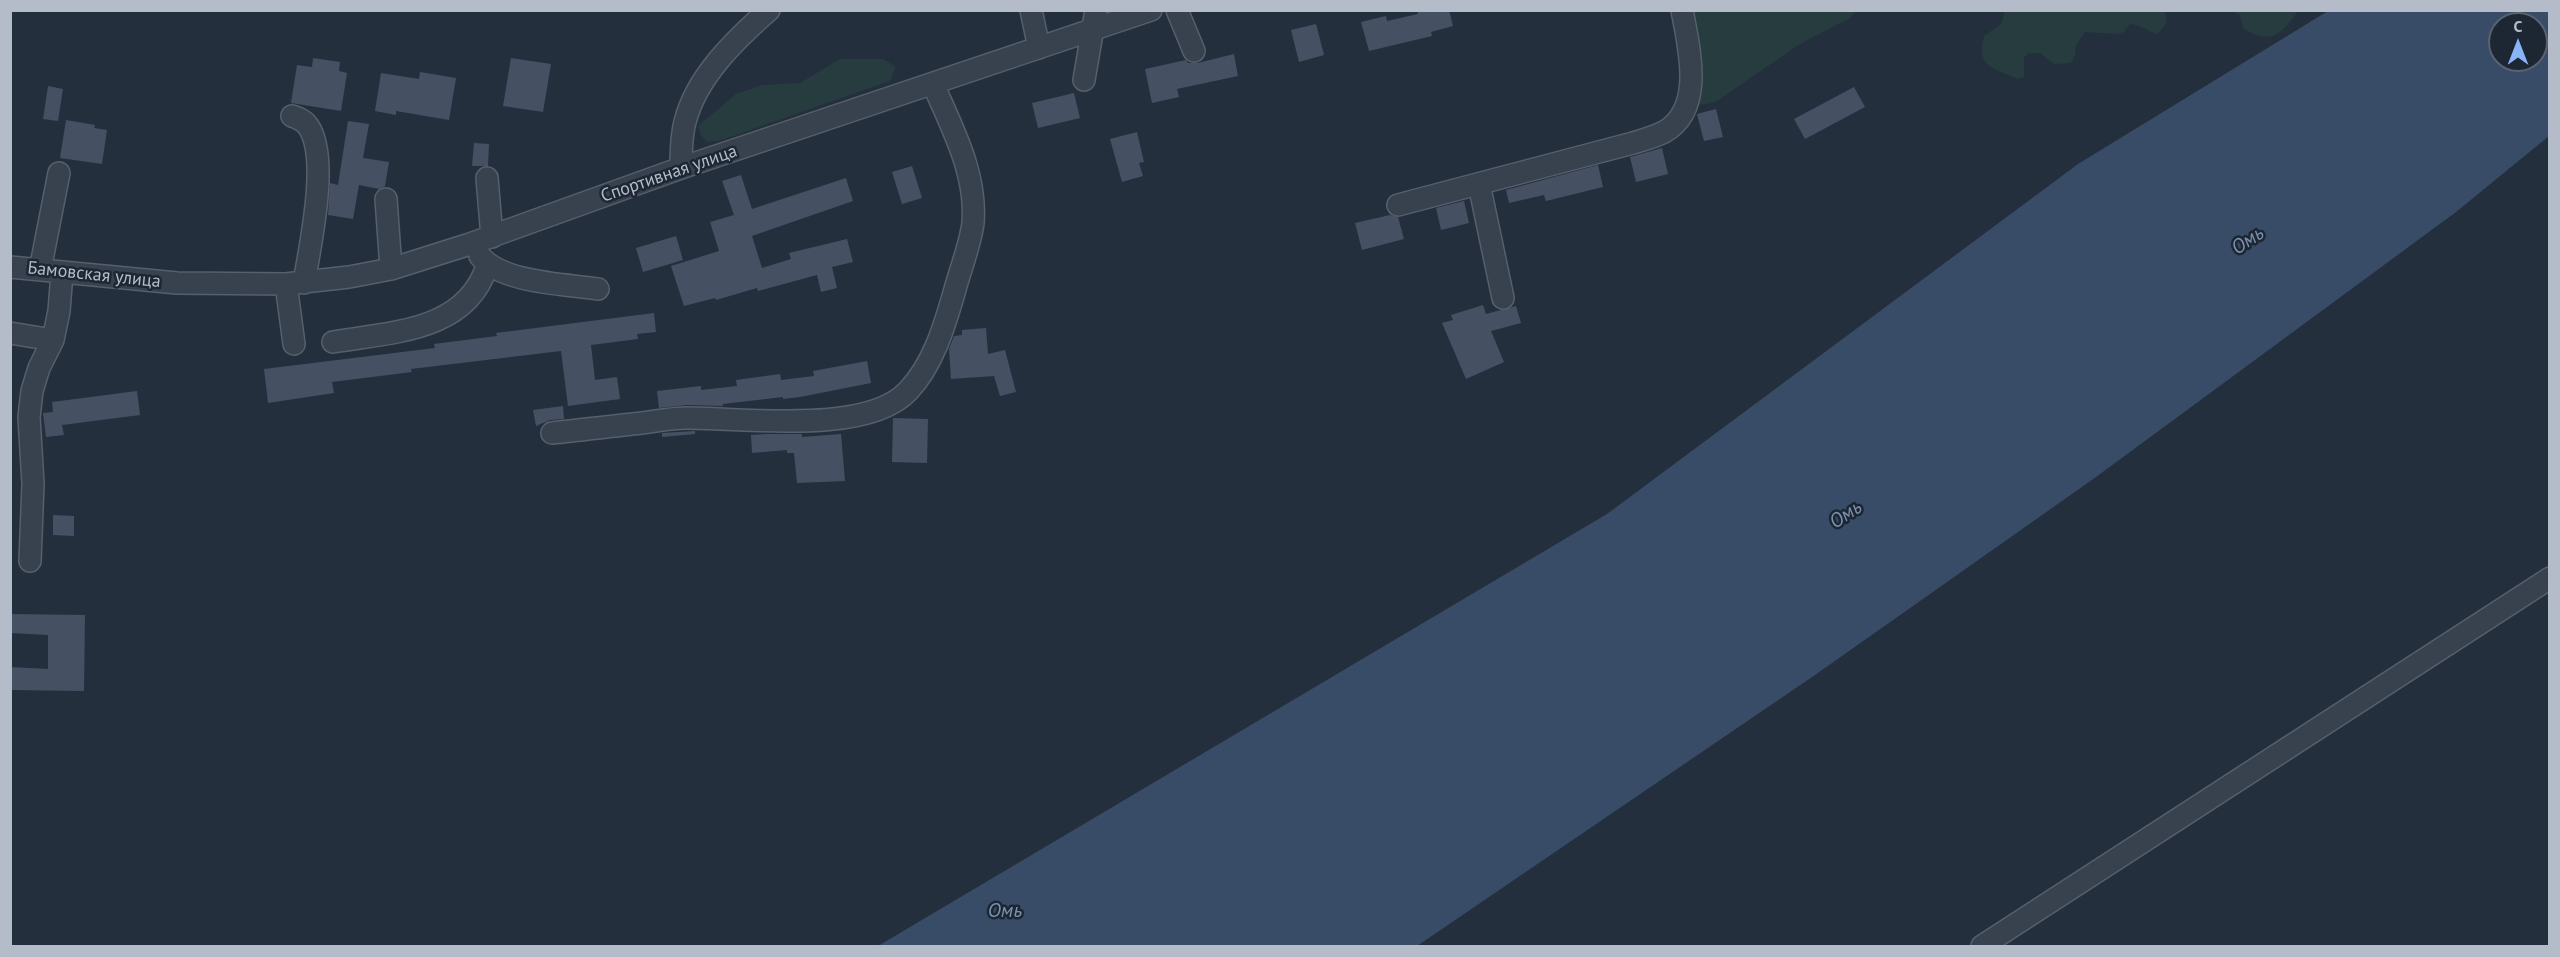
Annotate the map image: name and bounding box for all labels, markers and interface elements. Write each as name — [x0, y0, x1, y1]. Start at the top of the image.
north arrow — [2488, 12, 2548, 72]
text: С — [2514, 16, 2522, 36]
street label: Спортивная улица — [598, 141, 740, 207]
water label: Омь — [2227, 221, 2269, 261]
street label: Бамовская улица — [26, 257, 162, 293]
water label: Омь — [1825, 495, 1867, 535]
water label: Омь — [988, 899, 1022, 923]

